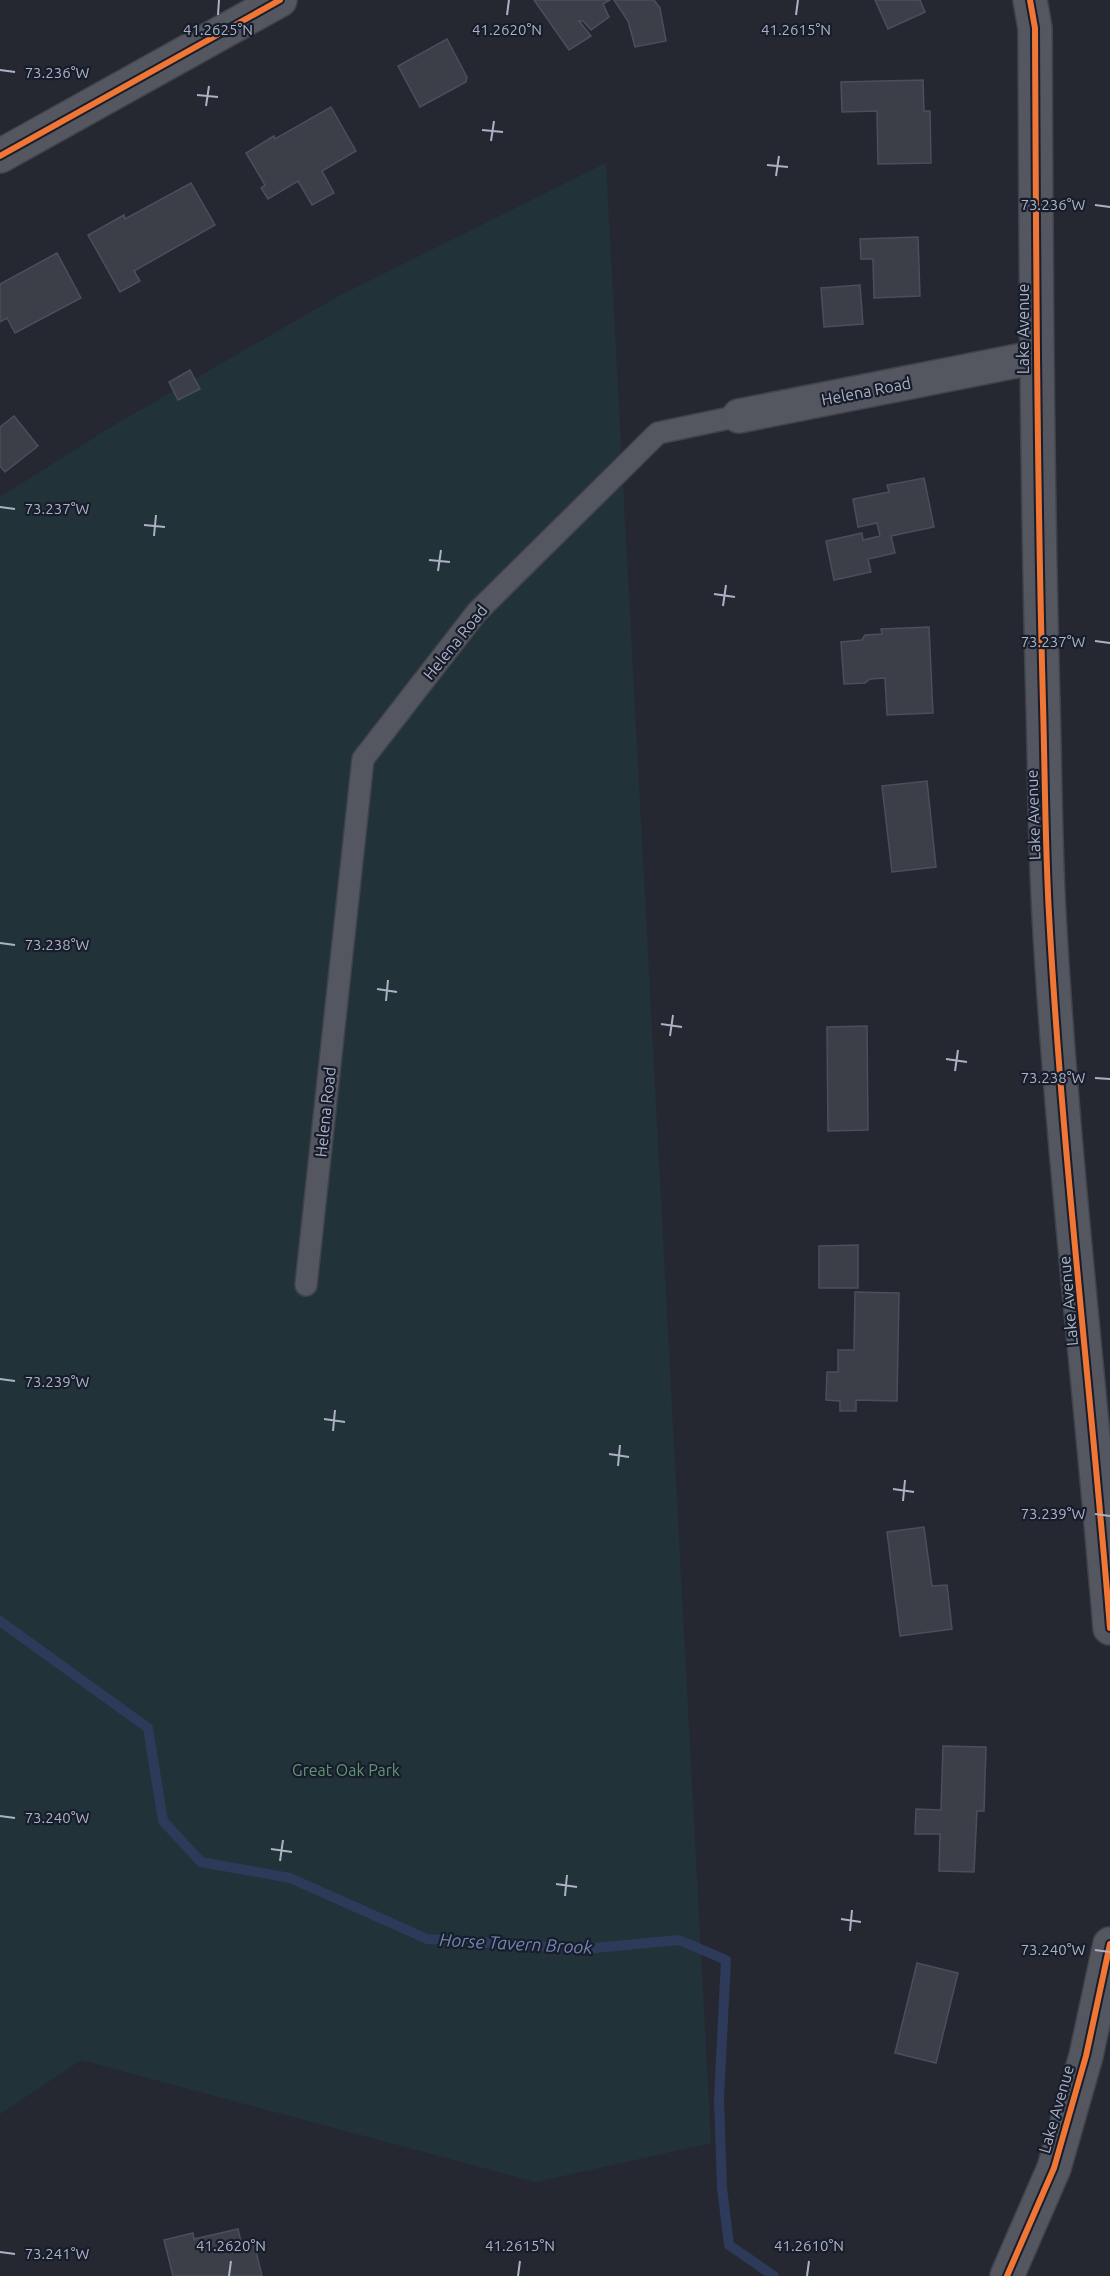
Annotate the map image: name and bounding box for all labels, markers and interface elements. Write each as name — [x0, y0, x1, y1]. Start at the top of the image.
text: 41.2625°N — [183, 21, 253, 38]
text: 41.2620°N — [472, 21, 542, 38]
text: 41.2615°N — [761, 21, 831, 38]
text: 73.236°W — [25, 64, 89, 81]
text: 73.236°W — [1021, 196, 1085, 213]
street label: Lake Avenue — [1014, 284, 1032, 374]
street label: Helena Road — [820, 373, 912, 409]
text: 73.237°W — [25, 500, 89, 517]
street label: Helena Road — [419, 601, 491, 683]
text: 73.237°W — [1021, 633, 1085, 650]
street label: Lake Avenue — [1022, 769, 1044, 861]
text: 73.238°W — [25, 936, 89, 953]
street label: Helena Road — [311, 1066, 339, 1158]
text: 73.238°W — [1021, 1069, 1085, 1086]
street label: Lake Avenue — [1055, 1255, 1081, 1347]
text: 73.239°W — [25, 1373, 89, 1390]
text: 73.239°W — [1021, 1505, 1085, 1522]
park label: Great Oak Park — [292, 1761, 400, 1779]
text: 73.240°W — [25, 1809, 89, 1826]
water label: Horse Tavern Brook — [439, 1929, 594, 1957]
text: 73.240°W — [1021, 1941, 1085, 1958]
street label: Lake Avenue — [1035, 2063, 1077, 2155]
text: 41.2620°N — [196, 2237, 266, 2254]
text: 41.2615°N — [485, 2237, 555, 2254]
text: 41.2610°N — [774, 2237, 844, 2254]
text: 73.241°W — [25, 2245, 89, 2262]

